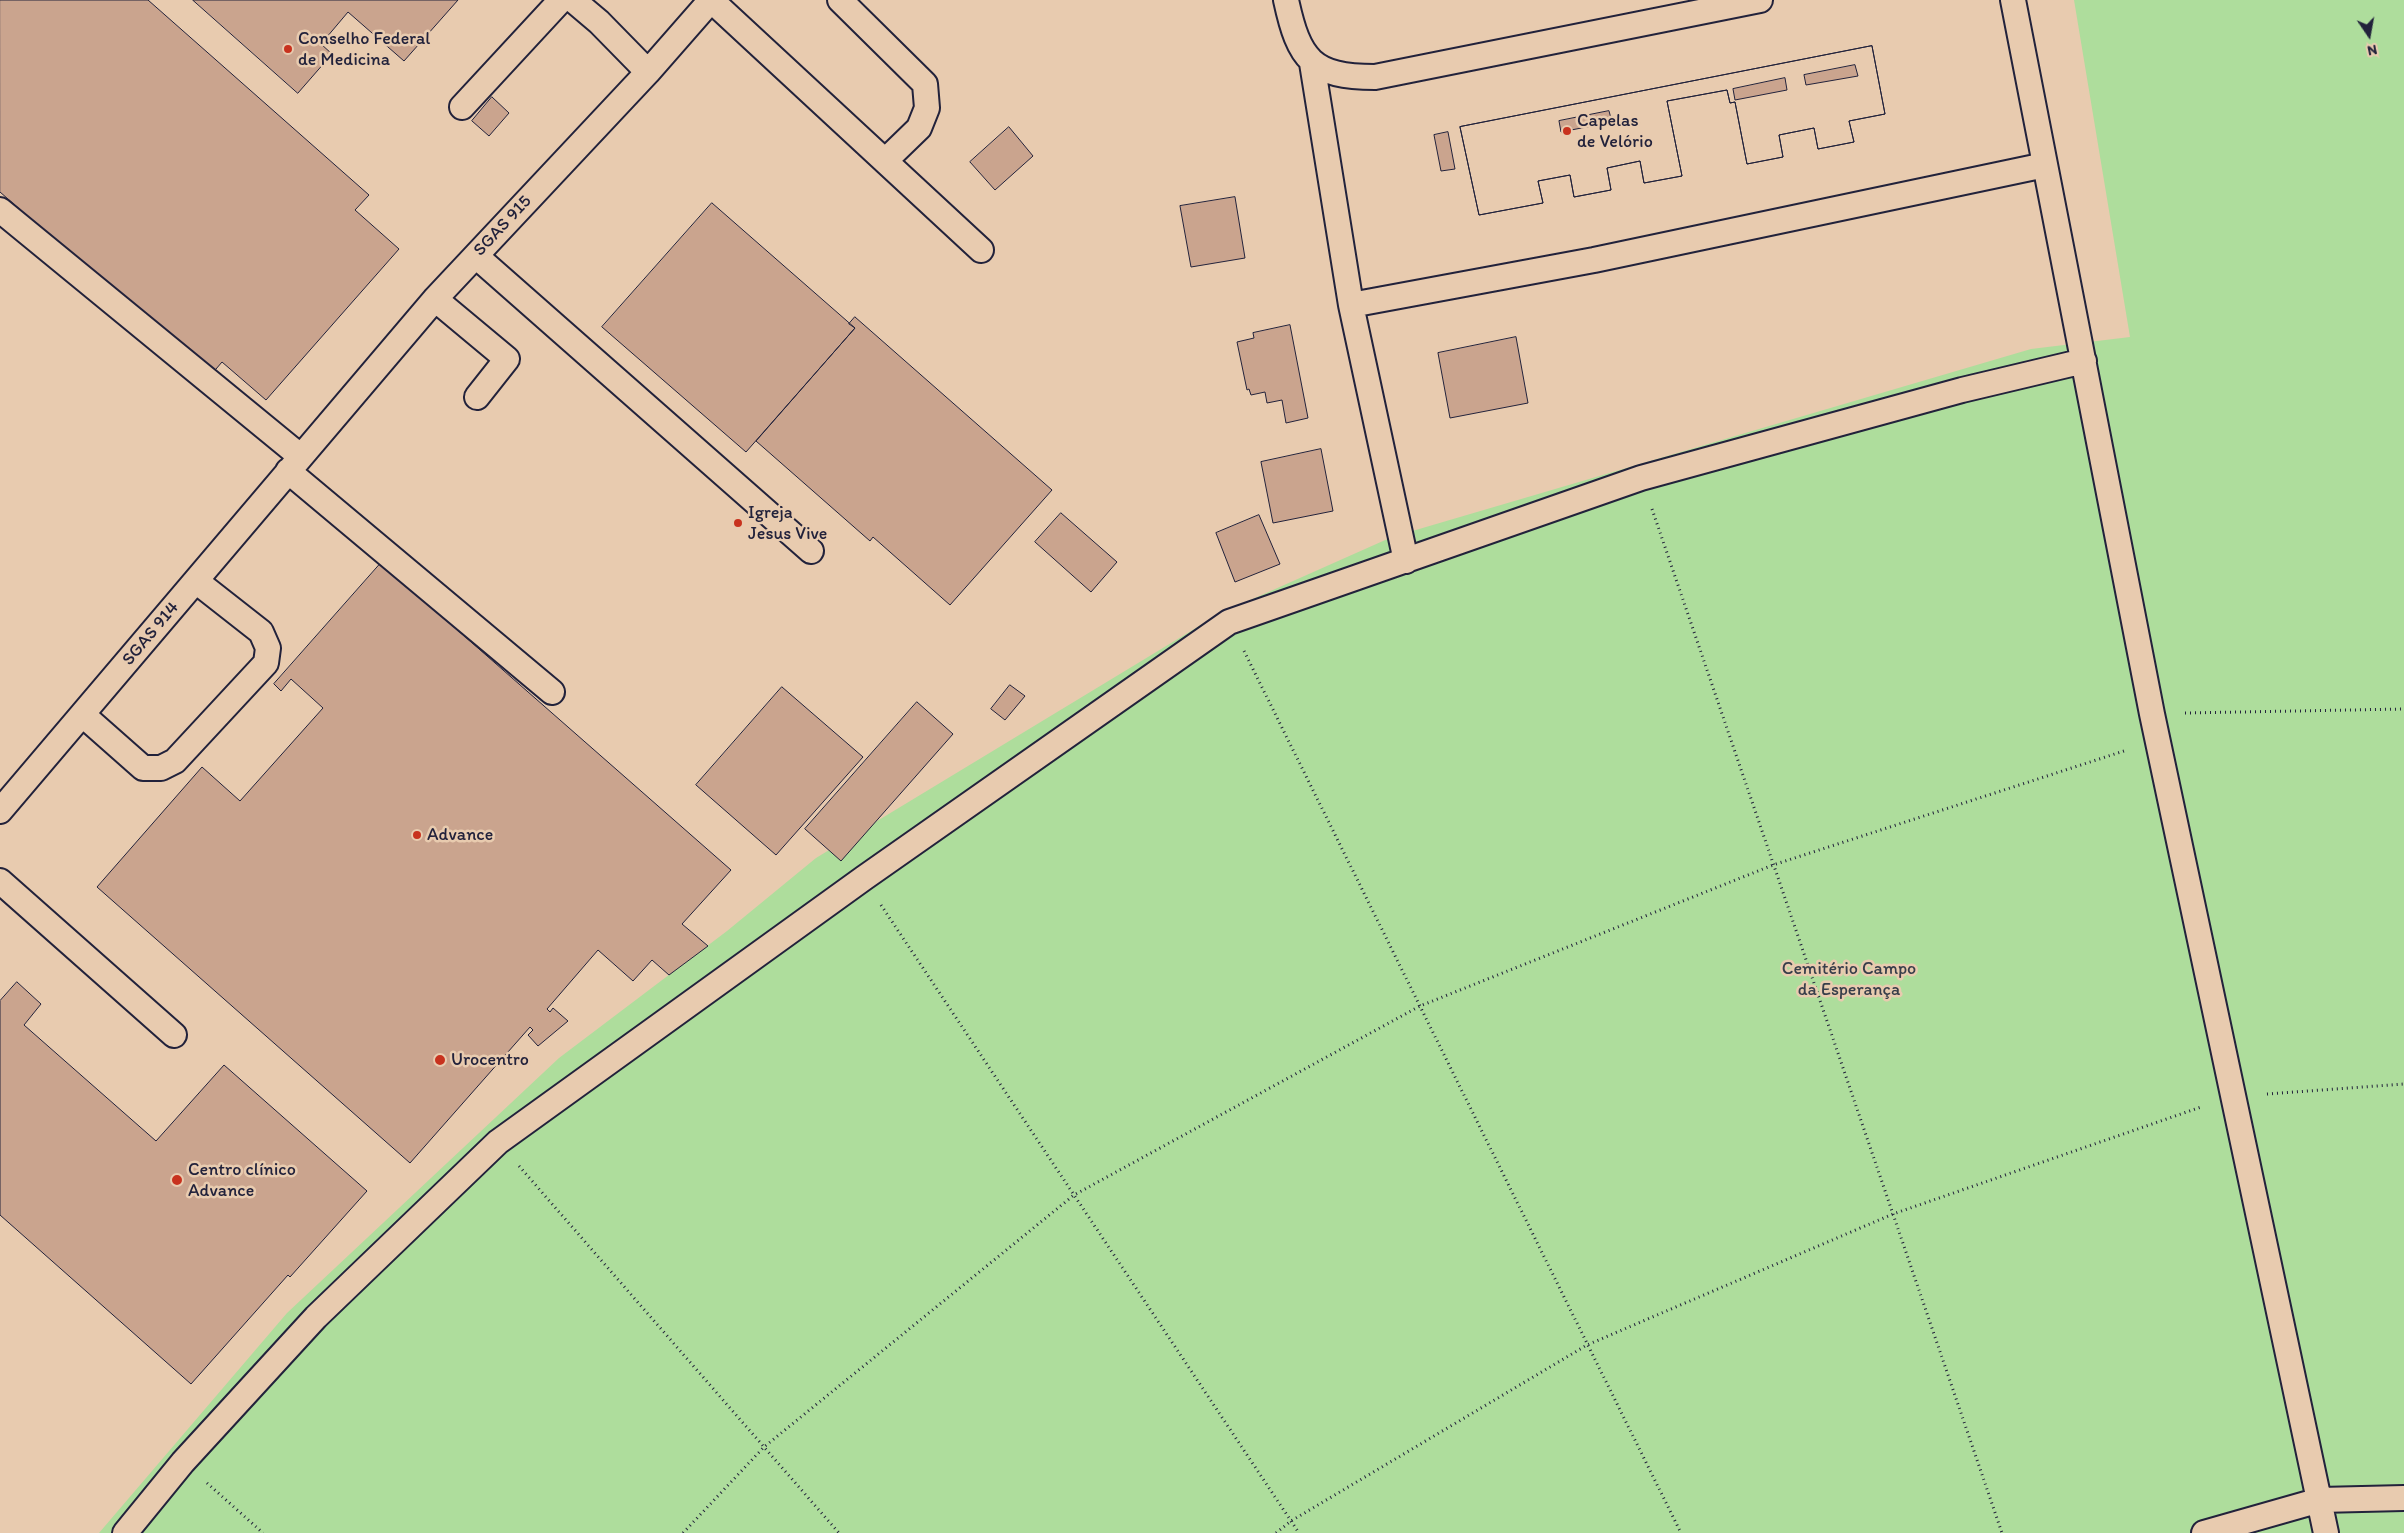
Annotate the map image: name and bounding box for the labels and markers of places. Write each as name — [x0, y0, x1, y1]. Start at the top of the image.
place label: Conselho Federal de Medicina — [298, 28, 430, 70]
marker: Conselho Federal de Medicina — [282, 43, 294, 55]
place label: Capelas de Velório — [1577, 110, 1653, 152]
marker: Capelas de Velório — [1561, 125, 1573, 137]
place label: Igreja Jesus Vive — [748, 502, 827, 544]
marker: Igreja Jesus Vive — [732, 517, 744, 529]
place label: Advance — [427, 824, 493, 846]
marker: Advance — [411, 829, 423, 841]
place label: Urocentro — [451, 1049, 529, 1071]
marker: Urocentro — [433, 1053, 447, 1067]
place label: Centro clínico Advance — [188, 1159, 296, 1202]
marker: Centro clínico Advance — [170, 1173, 184, 1187]

